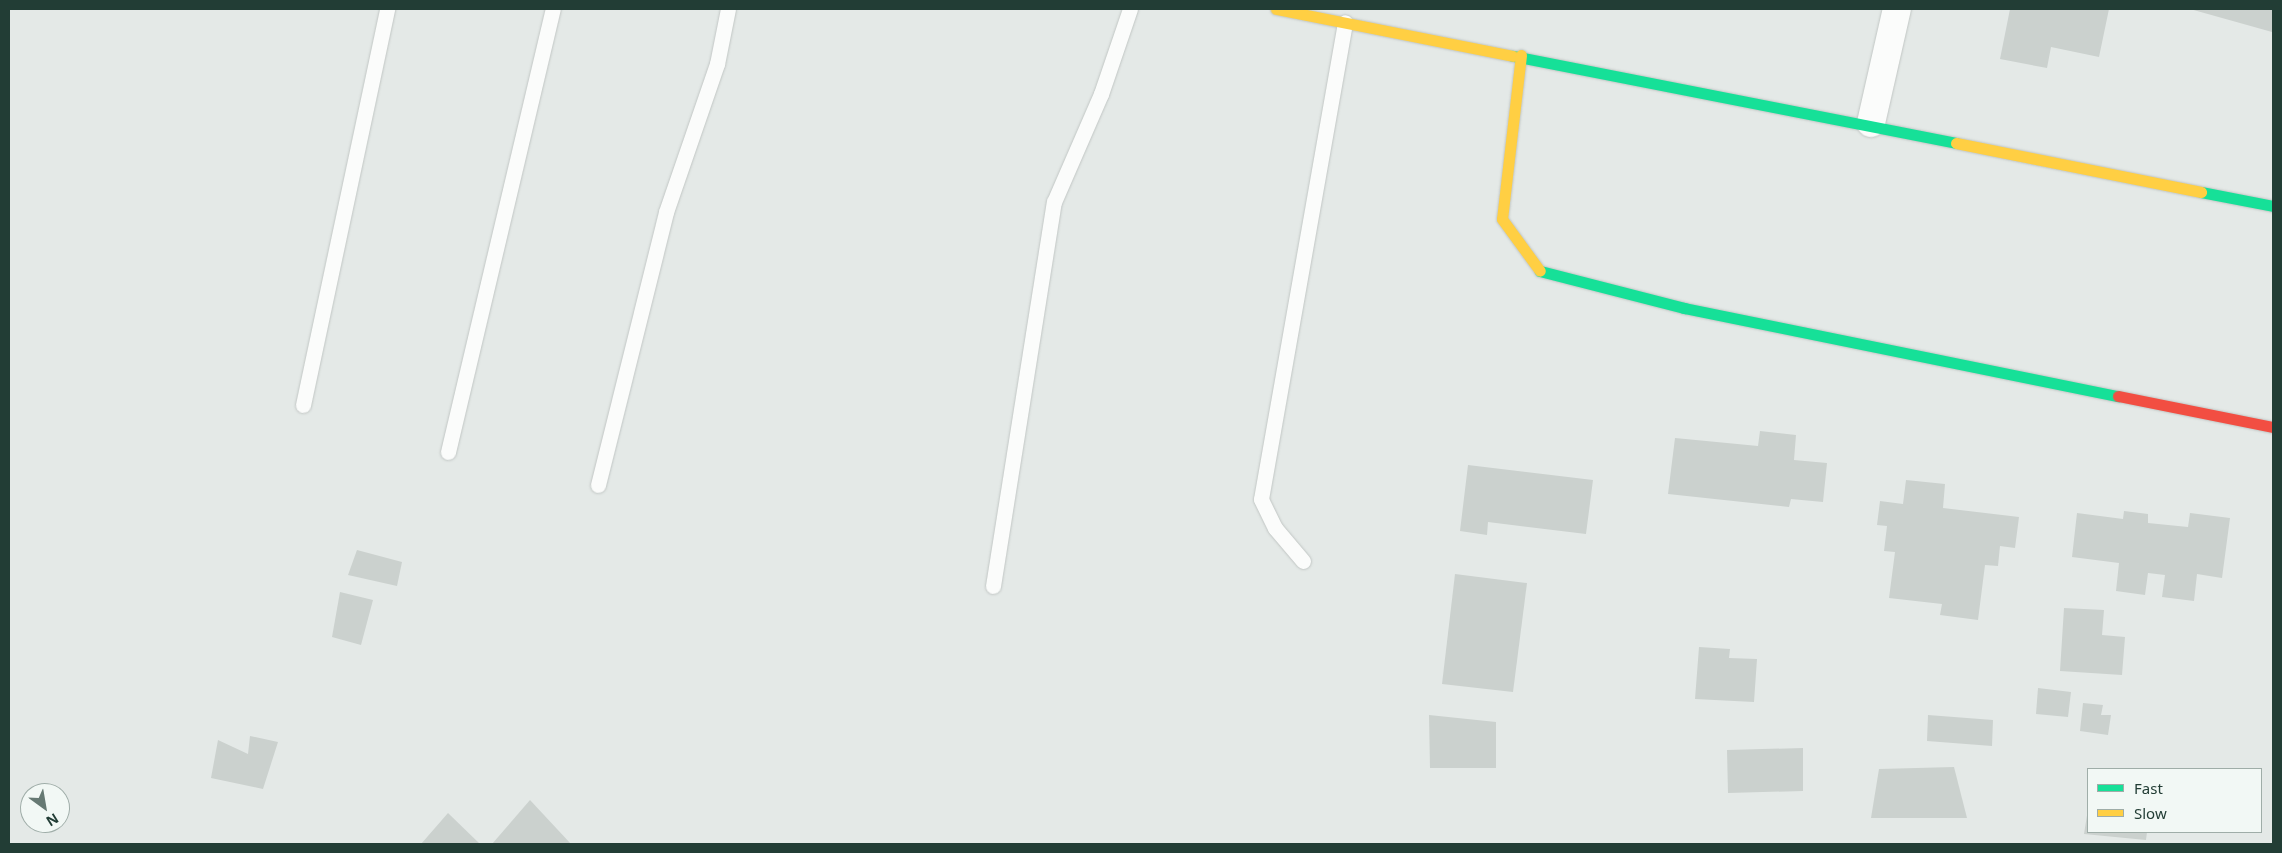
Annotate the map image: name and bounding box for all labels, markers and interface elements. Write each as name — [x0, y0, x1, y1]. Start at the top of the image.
legend — [2087, 768, 2262, 833]
text: Fast — [2134, 778, 2163, 798]
north arrow — [20, 783, 70, 833]
text: Slow — [2134, 803, 2167, 823]
text: N — [43, 809, 63, 831]

